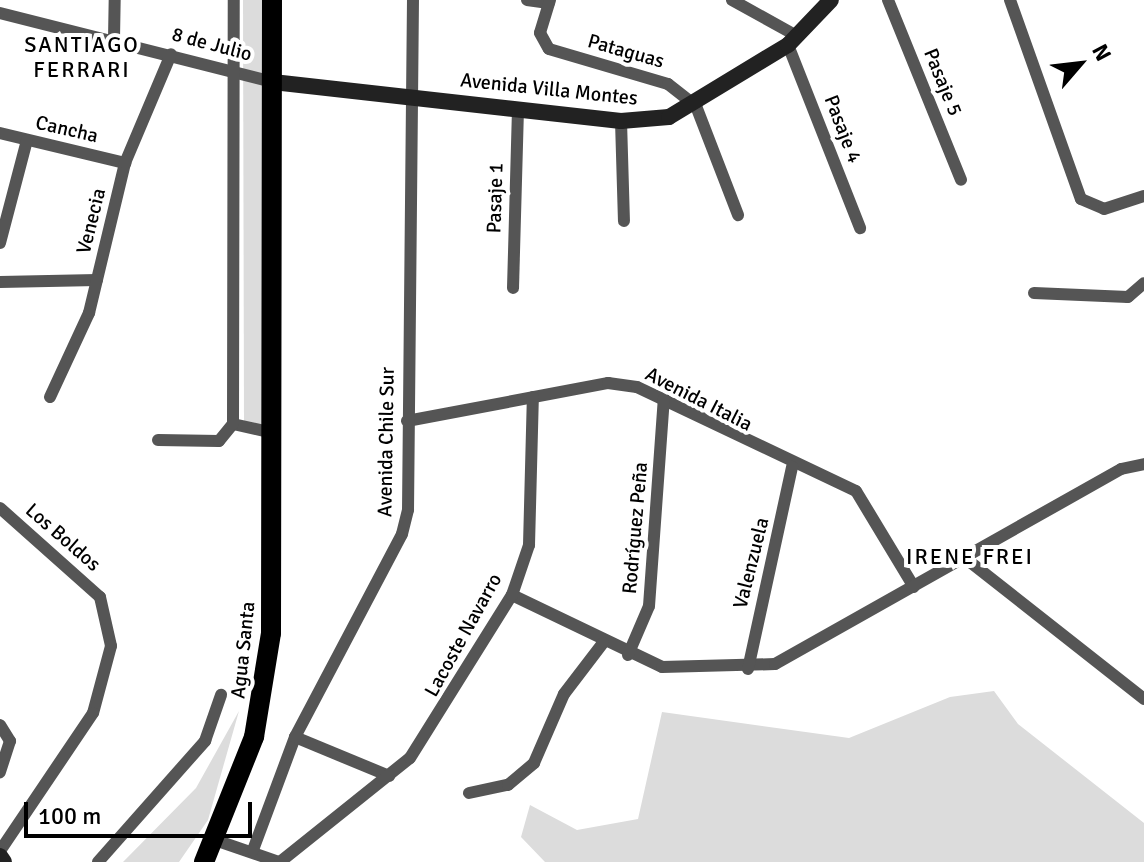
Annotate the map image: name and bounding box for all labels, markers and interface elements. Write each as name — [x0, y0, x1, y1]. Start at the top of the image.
street label: 8 de Julio — [169, 22, 255, 66]
north arrow — [1040, 24, 1120, 104]
street label: Pataguas — [585, 29, 667, 73]
district label: SANTIAGO FERRARI — [24, 31, 140, 82]
text: N — [1086, 39, 1117, 66]
street label: Pasaje 5 — [919, 45, 967, 119]
street label: Avenida Villa Montes — [459, 68, 639, 110]
street label: Pasaje 4 — [819, 92, 867, 166]
street label: Cancha — [33, 110, 101, 148]
street label: Pasaje 1 — [482, 162, 508, 234]
street label: Venecia — [71, 186, 111, 256]
street label: Avenida Italia — [642, 362, 756, 436]
street label: Avenida Chile Sur — [373, 367, 399, 517]
street label: Rodríguez Peña — [617, 461, 653, 595]
street label: Los Boldos — [21, 498, 105, 576]
street label: Valenzuela — [728, 515, 774, 611]
district label: IRENE FREI — [906, 544, 1034, 570]
street label: Lacoste Navarro — [419, 569, 507, 701]
street label: Agua Santa — [226, 600, 260, 700]
scale bar — [28, 786, 256, 836]
text: 100 m — [38, 801, 101, 831]

